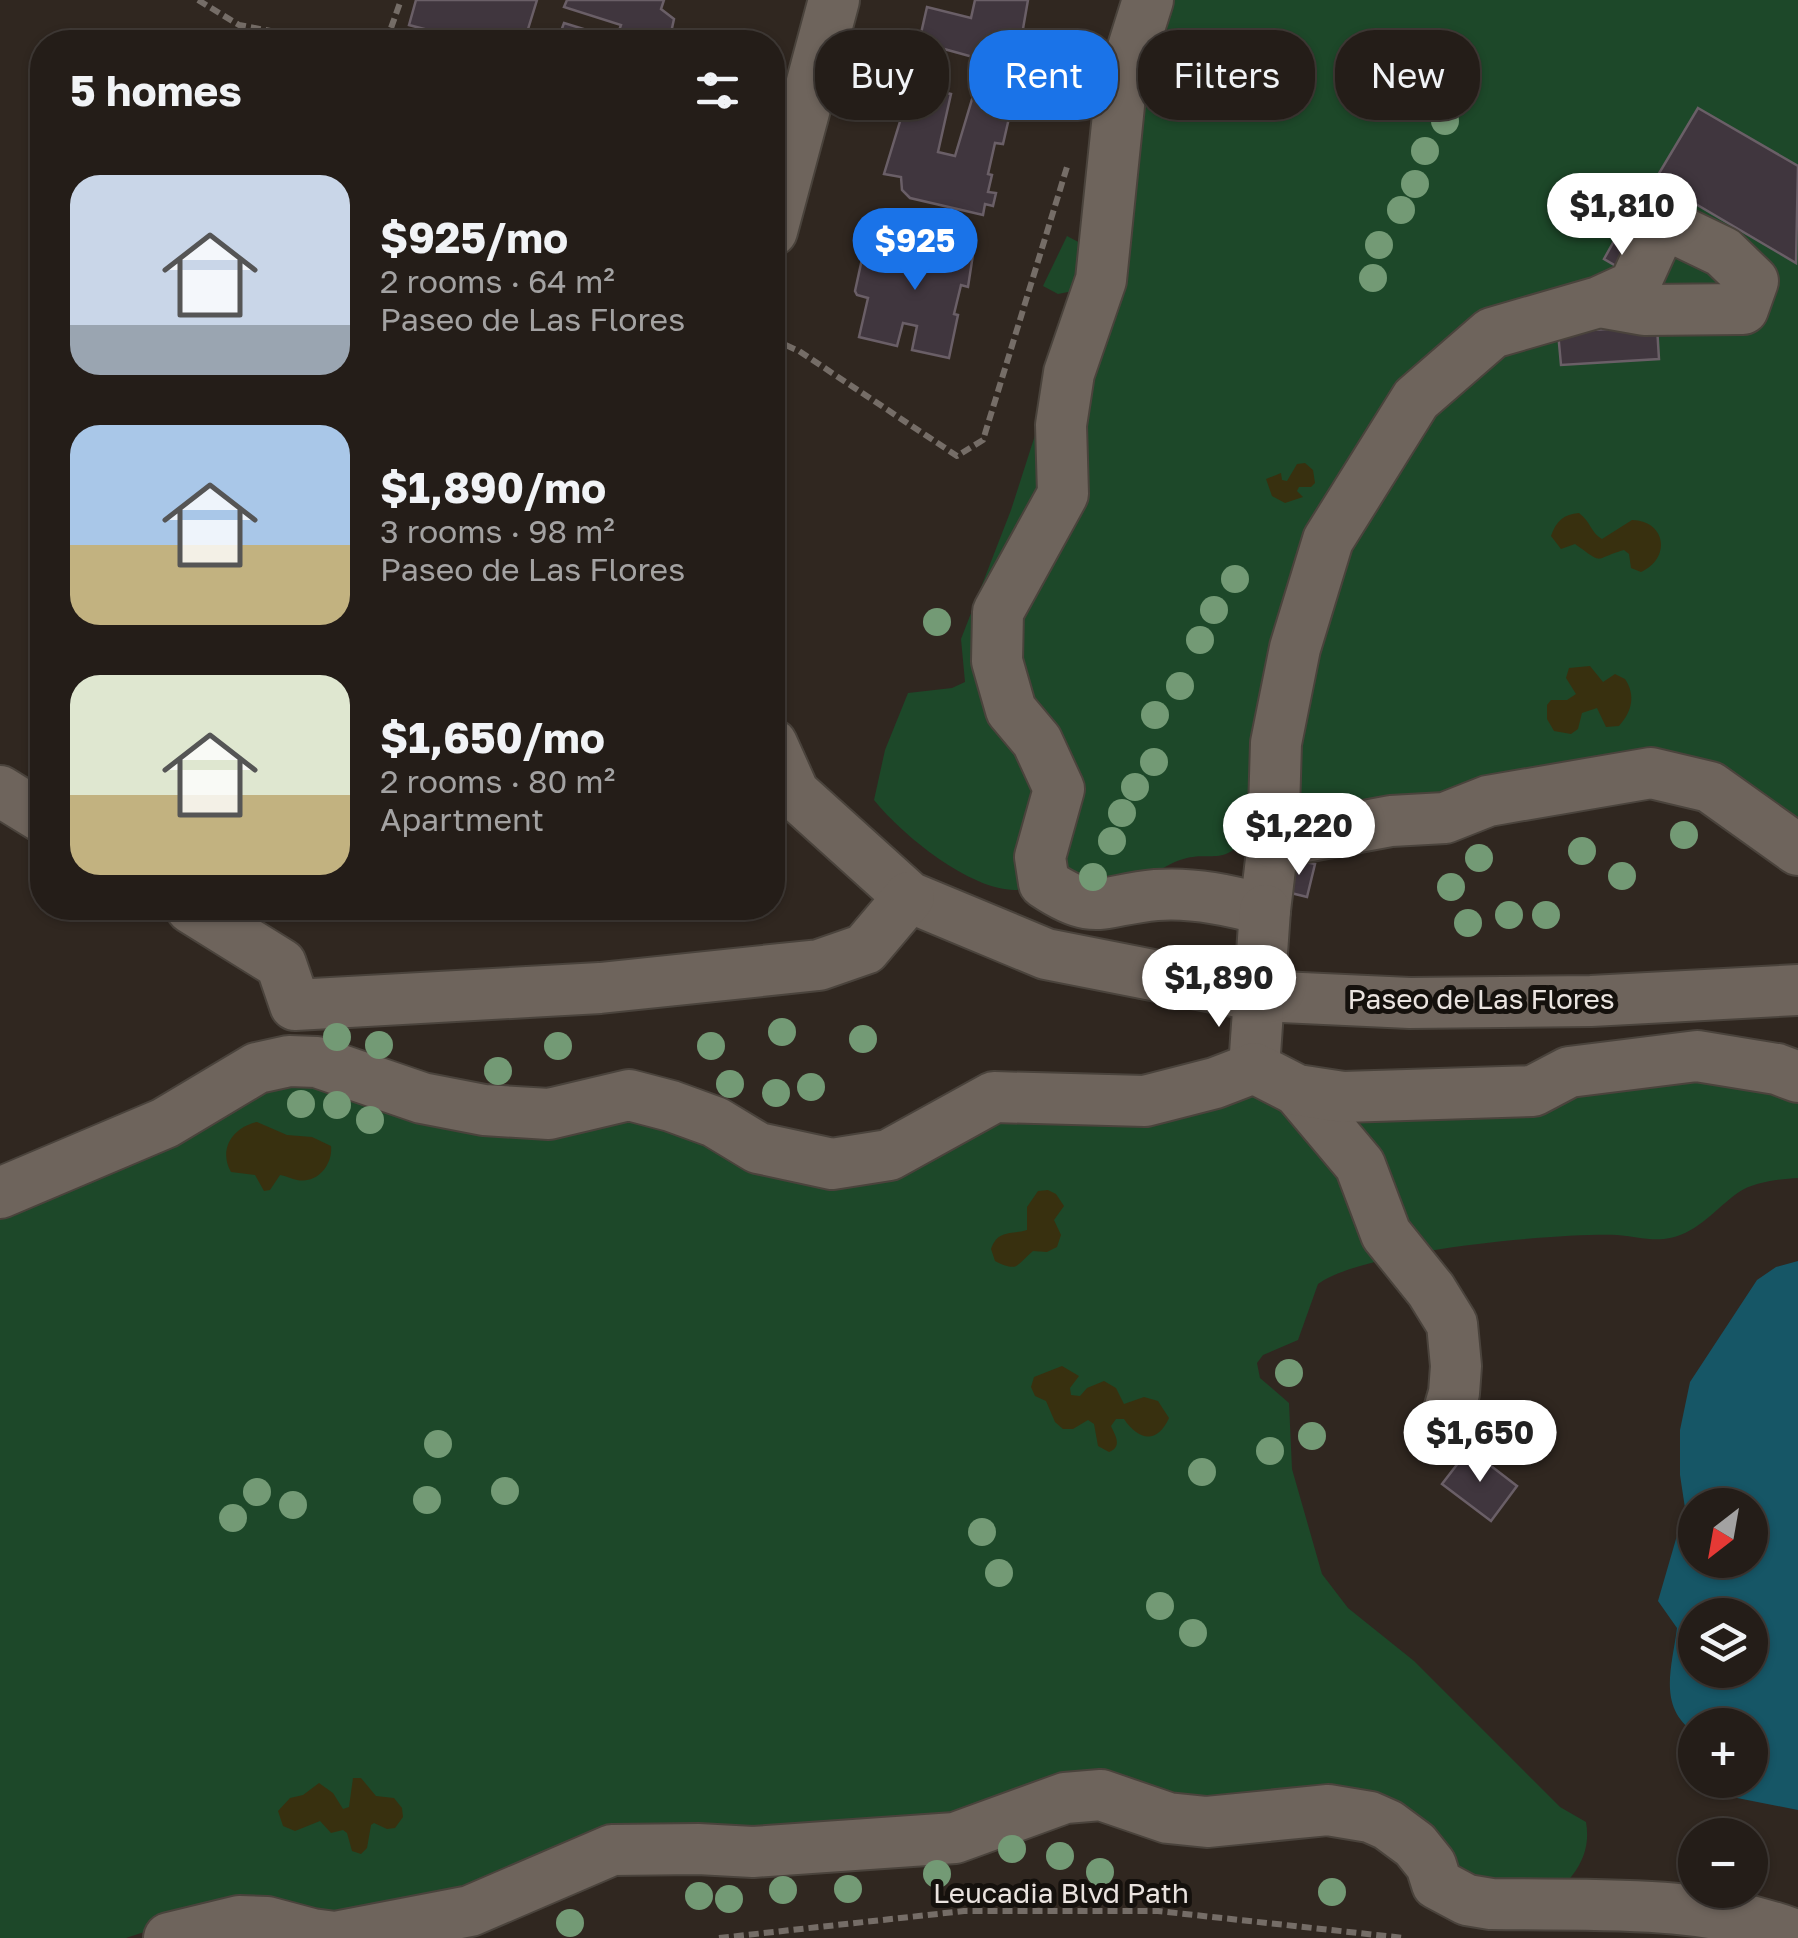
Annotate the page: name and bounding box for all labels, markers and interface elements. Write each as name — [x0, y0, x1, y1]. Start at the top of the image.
chip: Buy — [815, 30, 949, 120]
chip: Rent — [969, 30, 1118, 120]
chip: Filters — [1138, 30, 1315, 120]
chip: New — [1335, 30, 1480, 120]
icon: filters — [690, 63, 745, 118]
text: 5 homes — [70, 65, 242, 115]
pin: $1,810 — [1541, 173, 1703, 258]
text: $1,810 — [1569, 186, 1675, 224]
pin: $925 — [856, 208, 974, 293]
text: $925/mo — [380, 212, 568, 262]
icon: home — [150, 215, 270, 335]
text: $925 — [875, 221, 955, 259]
text: 2 rooms · 64 m² — [380, 262, 615, 300]
text: Paseo de Las Flores — [380, 300, 685, 338]
text: $1,890/mo — [380, 462, 606, 512]
icon: home — [150, 465, 270, 585]
text: 3 rooms · 98 m² — [380, 512, 615, 550]
text: Paseo de Las Flores — [380, 550, 685, 588]
text: $1,650/mo — [380, 712, 605, 762]
icon: home — [150, 715, 270, 835]
text: 2 rooms · 80 m² — [380, 762, 615, 800]
pin: $1,220 — [1218, 793, 1380, 878]
text: Apartment — [380, 800, 544, 838]
text: $1,220 — [1245, 806, 1353, 844]
pin: $1,890 — [1138, 945, 1300, 1030]
text: $1,890 — [1164, 958, 1274, 996]
street label: Paseo de Las Flores — [1348, 982, 1614, 1015]
pin: $1,650 — [1399, 1400, 1561, 1485]
text: $1,650 — [1426, 1413, 1534, 1451]
north arrow — [1678, 1488, 1768, 1578]
map controls — [1678, 1488, 1768, 1908]
button: layers — [1678, 1598, 1768, 1688]
button: + — [1678, 1708, 1768, 1798]
button: − — [1678, 1818, 1768, 1908]
street label: Leucadia Blvd Path — [933, 1876, 1189, 1909]

